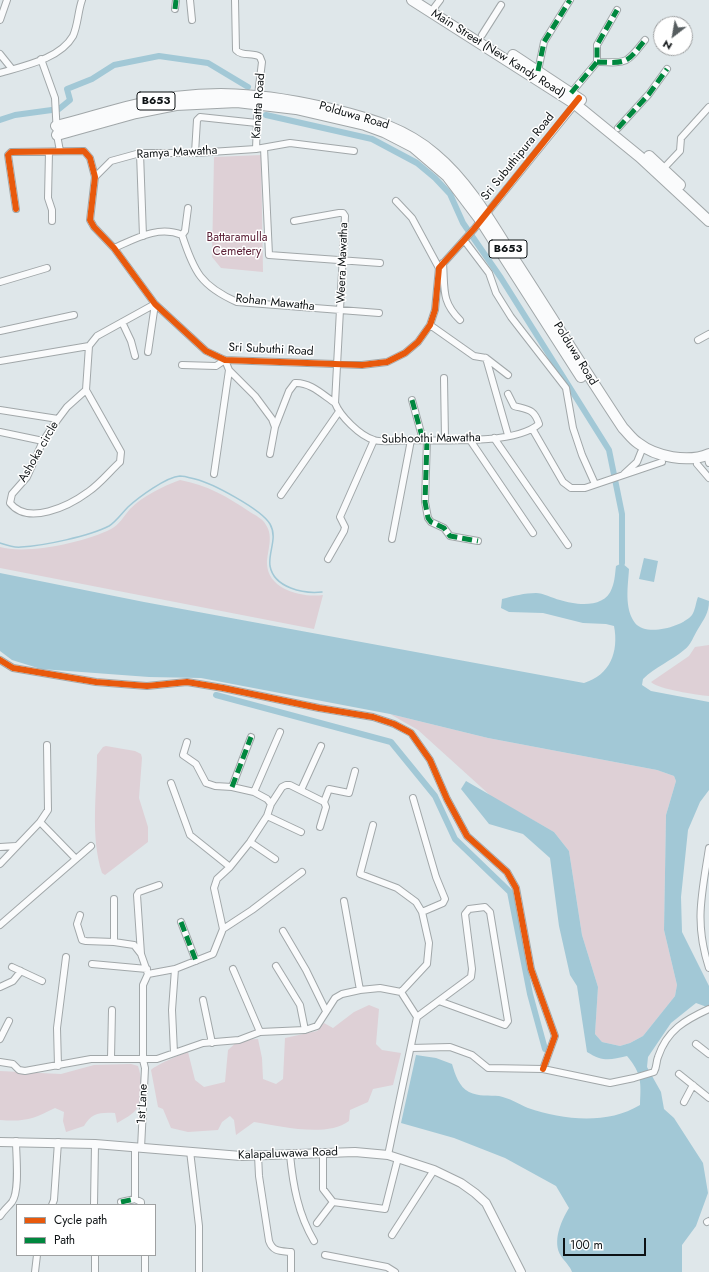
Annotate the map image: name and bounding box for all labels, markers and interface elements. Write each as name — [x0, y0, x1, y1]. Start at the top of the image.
street label: Main Street (New Kandy Road) — [428, 7, 568, 101]
north arrow — [653, 16, 693, 56]
text: N — [659, 36, 675, 55]
street label: Kanatta Road — [250, 73, 268, 139]
road number: B653 — [137, 92, 175, 110]
street label: Polduwa Road — [317, 99, 391, 133]
street label: Sri Subuthipura Road — [478, 110, 558, 204]
street label: Ramya Mawatha — [136, 144, 218, 162]
street label: Weera Mawatha — [334, 222, 352, 304]
park label: Battaramulla Cemetery — [207, 231, 267, 259]
road number: B653 — [489, 240, 527, 258]
street label: Rohan Mawatha — [235, 292, 315, 314]
street label: Polduwa Road — [550, 320, 600, 388]
street label: Sri Subuthi Road — [228, 341, 314, 359]
street label: Ashoka circle — [16, 419, 62, 485]
street label: Subhoothi Mawatha — [381, 431, 481, 447]
street label: 1st Lane — [135, 1083, 151, 1125]
street label: Kalapaluwawa Road — [238, 1145, 338, 1163]
legend — [16, 1204, 156, 1256]
text: Cycle path — [54, 1211, 107, 1229]
scale bar — [565, 1230, 648, 1256]
text: Path — [54, 1231, 75, 1249]
text: 100 m — [570, 1236, 603, 1254]

